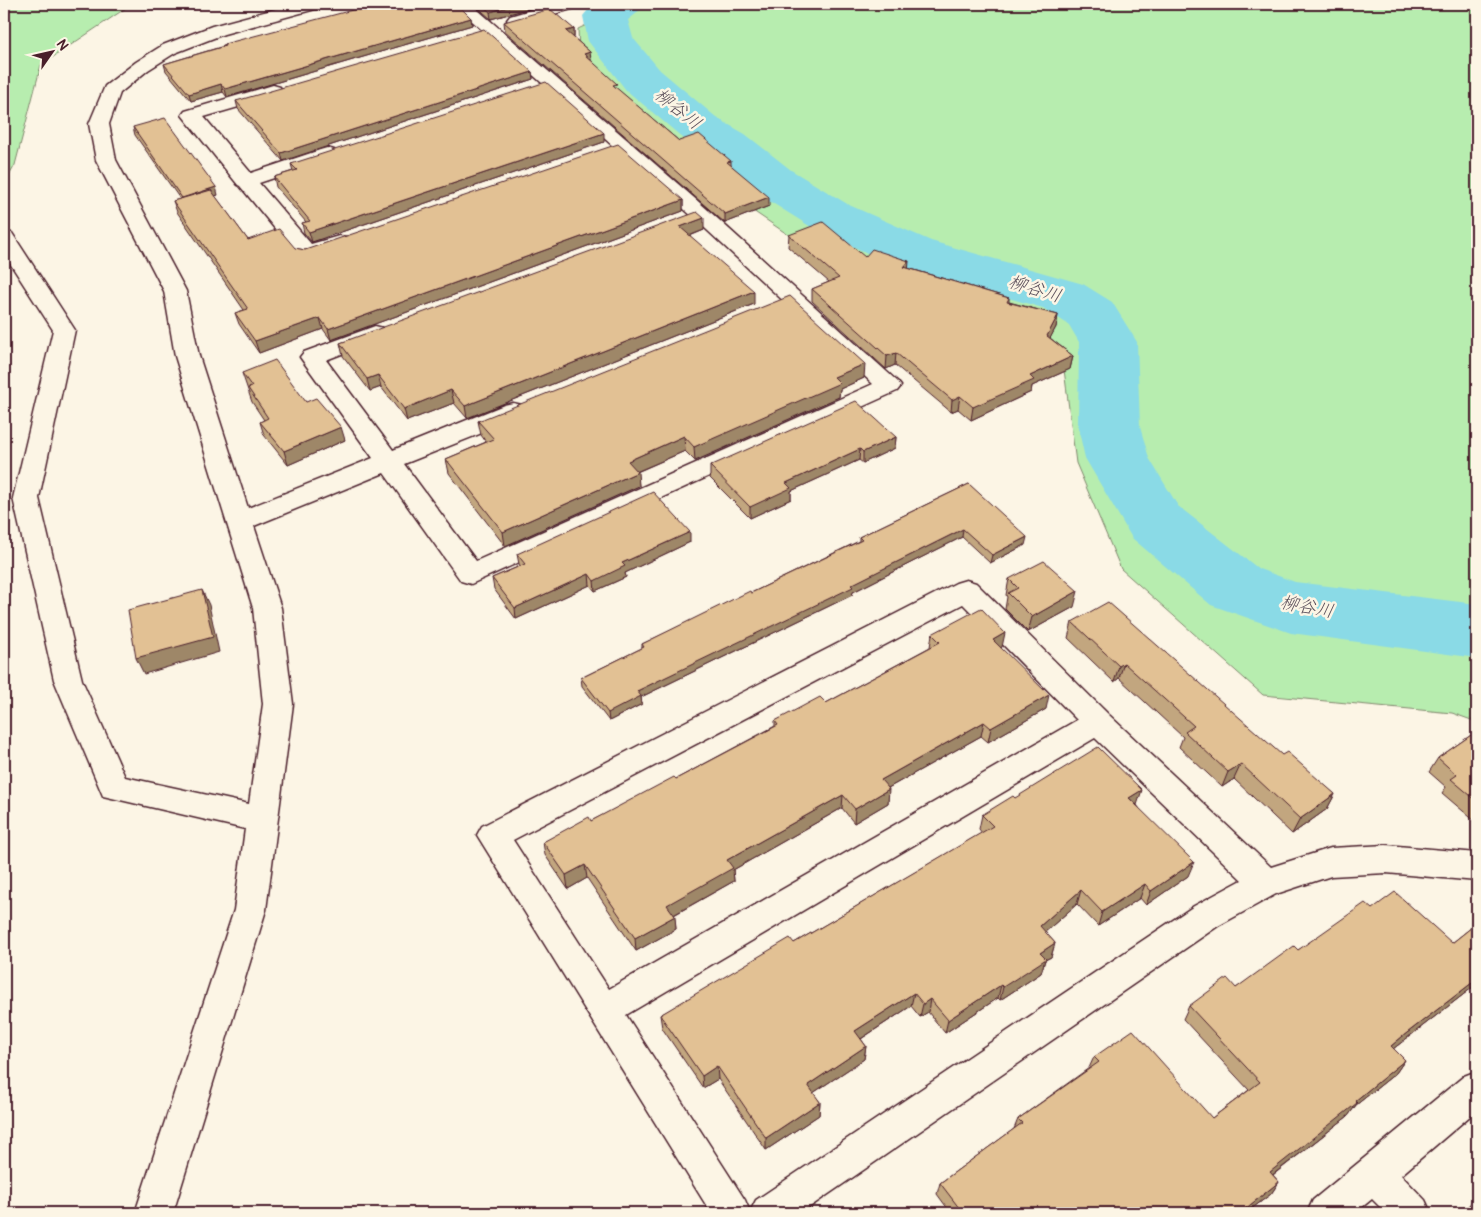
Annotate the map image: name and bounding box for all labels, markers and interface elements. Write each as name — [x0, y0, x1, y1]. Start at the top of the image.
north arrow — [28, 28, 78, 78]
text: N — [53, 36, 72, 54]
water label: 柳谷川 — [650, 83, 706, 135]
water label: 柳谷川 — [1006, 270, 1064, 308]
water label: 柳谷川 — [1278, 591, 1336, 623]

